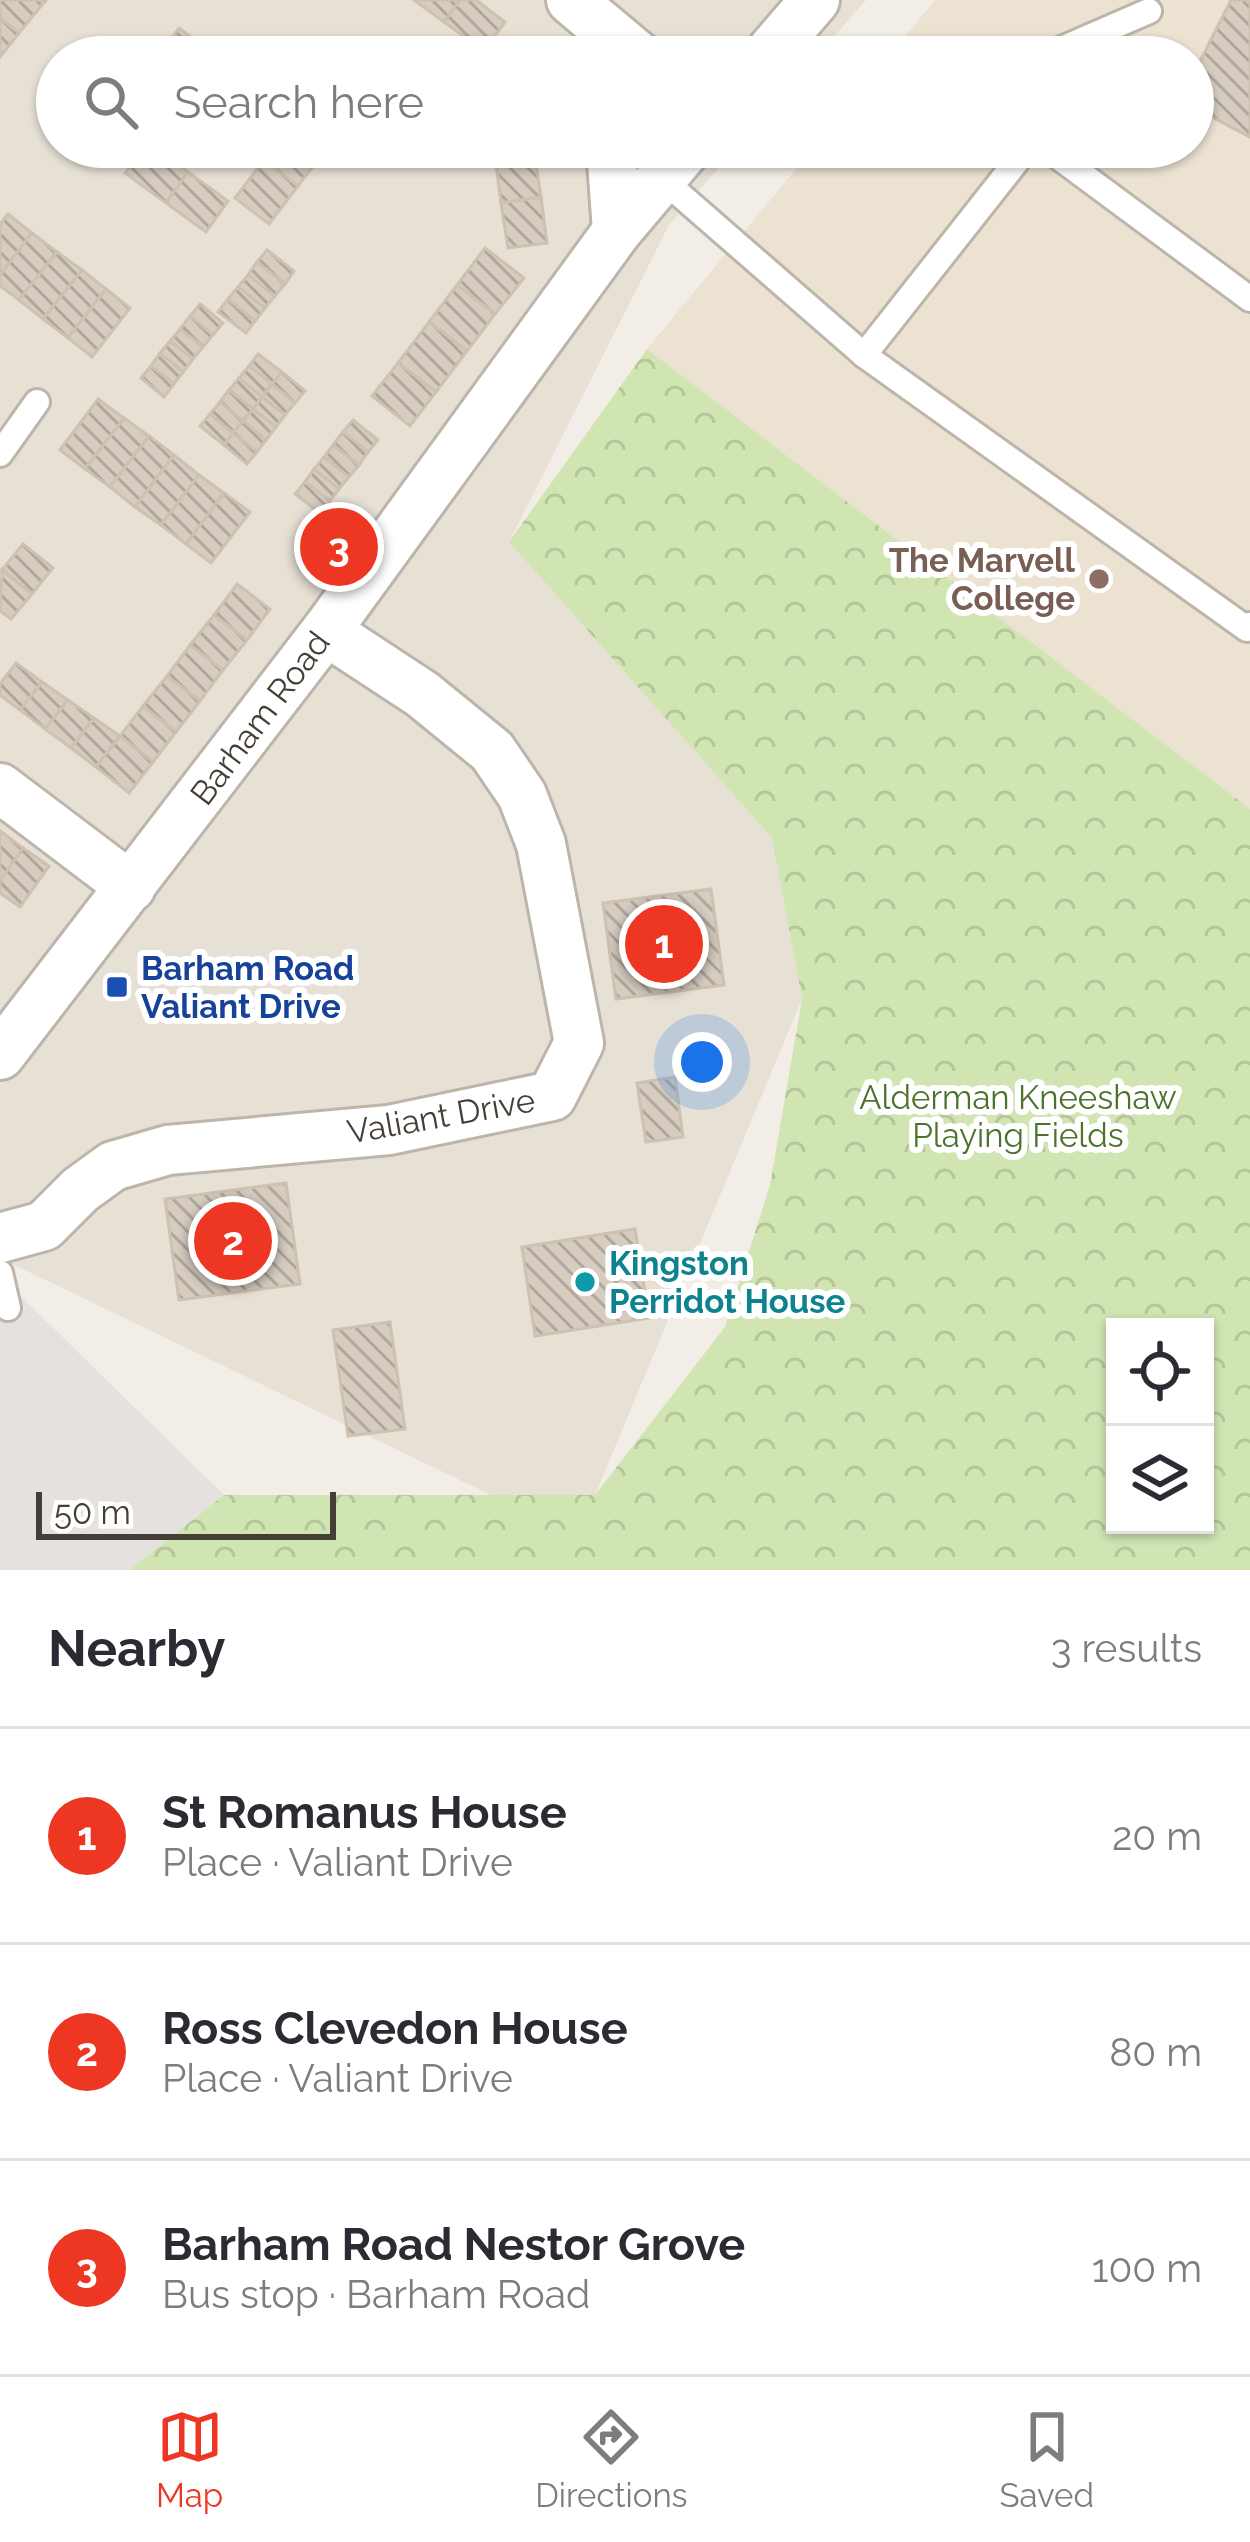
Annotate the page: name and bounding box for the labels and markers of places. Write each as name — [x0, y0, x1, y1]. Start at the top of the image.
pin: 3 — [300, 502, 378, 592]
place label: The Marvell College — [889, 541, 1076, 618]
marker: The Marvell College — [1086, 566, 1112, 592]
pin: 1 — [625, 899, 703, 989]
place label: Barham Road Valiant Drive — [141, 949, 354, 1026]
marker: Barham Road Valiant Drive — [104, 974, 130, 1000]
pin: 2 — [194, 1196, 272, 1286]
place label: Kingston Perridot House — [609, 1244, 846, 1321]
marker: Kingston Perridot House — [572, 1269, 598, 1295]

